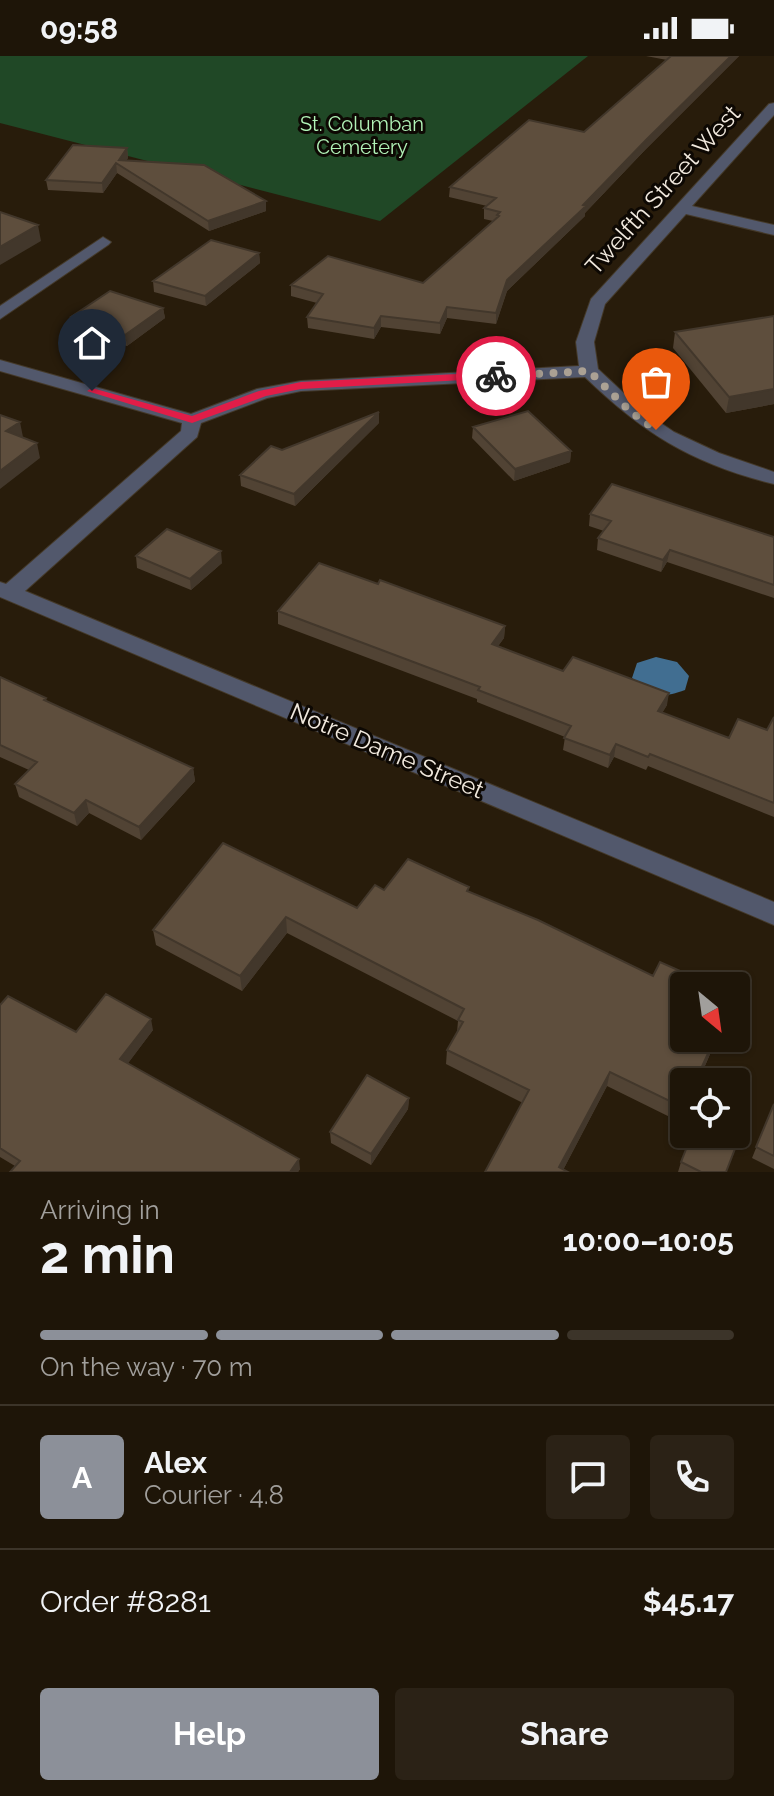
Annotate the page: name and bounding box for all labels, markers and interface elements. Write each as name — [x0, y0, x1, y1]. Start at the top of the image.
text: 09:58 — [40, 11, 118, 46]
street label: Twelfth Street West — [579, 99, 746, 280]
park label: St. Columban Cemetery — [300, 112, 424, 159]
pin — [58, 309, 126, 391]
icon: home — [70, 321, 114, 365]
courier — [456, 336, 536, 416]
pin — [622, 348, 690, 430]
icon: bike — [474, 354, 518, 398]
icon: bag — [634, 360, 678, 404]
street label: Notre Dame Street — [286, 697, 488, 804]
north arrow — [670, 972, 750, 1052]
map controls — [670, 972, 750, 1148]
button: locate — [670, 1068, 750, 1148]
text: Arriving in — [40, 1195, 160, 1225]
text: 10:00–10:05 — [563, 1223, 734, 1258]
text: 2 min — [40, 1224, 175, 1285]
text: On the way · 70 m — [40, 1352, 253, 1382]
button: chat — [546, 1435, 630, 1519]
button: phone — [650, 1435, 734, 1519]
text: Alex — [144, 1445, 207, 1480]
text: A — [72, 1460, 92, 1495]
text: Courier · 4.8 — [144, 1480, 284, 1510]
text: Order #8281 — [40, 1584, 211, 1619]
text: $45.17 — [643, 1584, 734, 1619]
button: Help — [40, 1688, 379, 1780]
button: Share — [395, 1688, 734, 1780]

